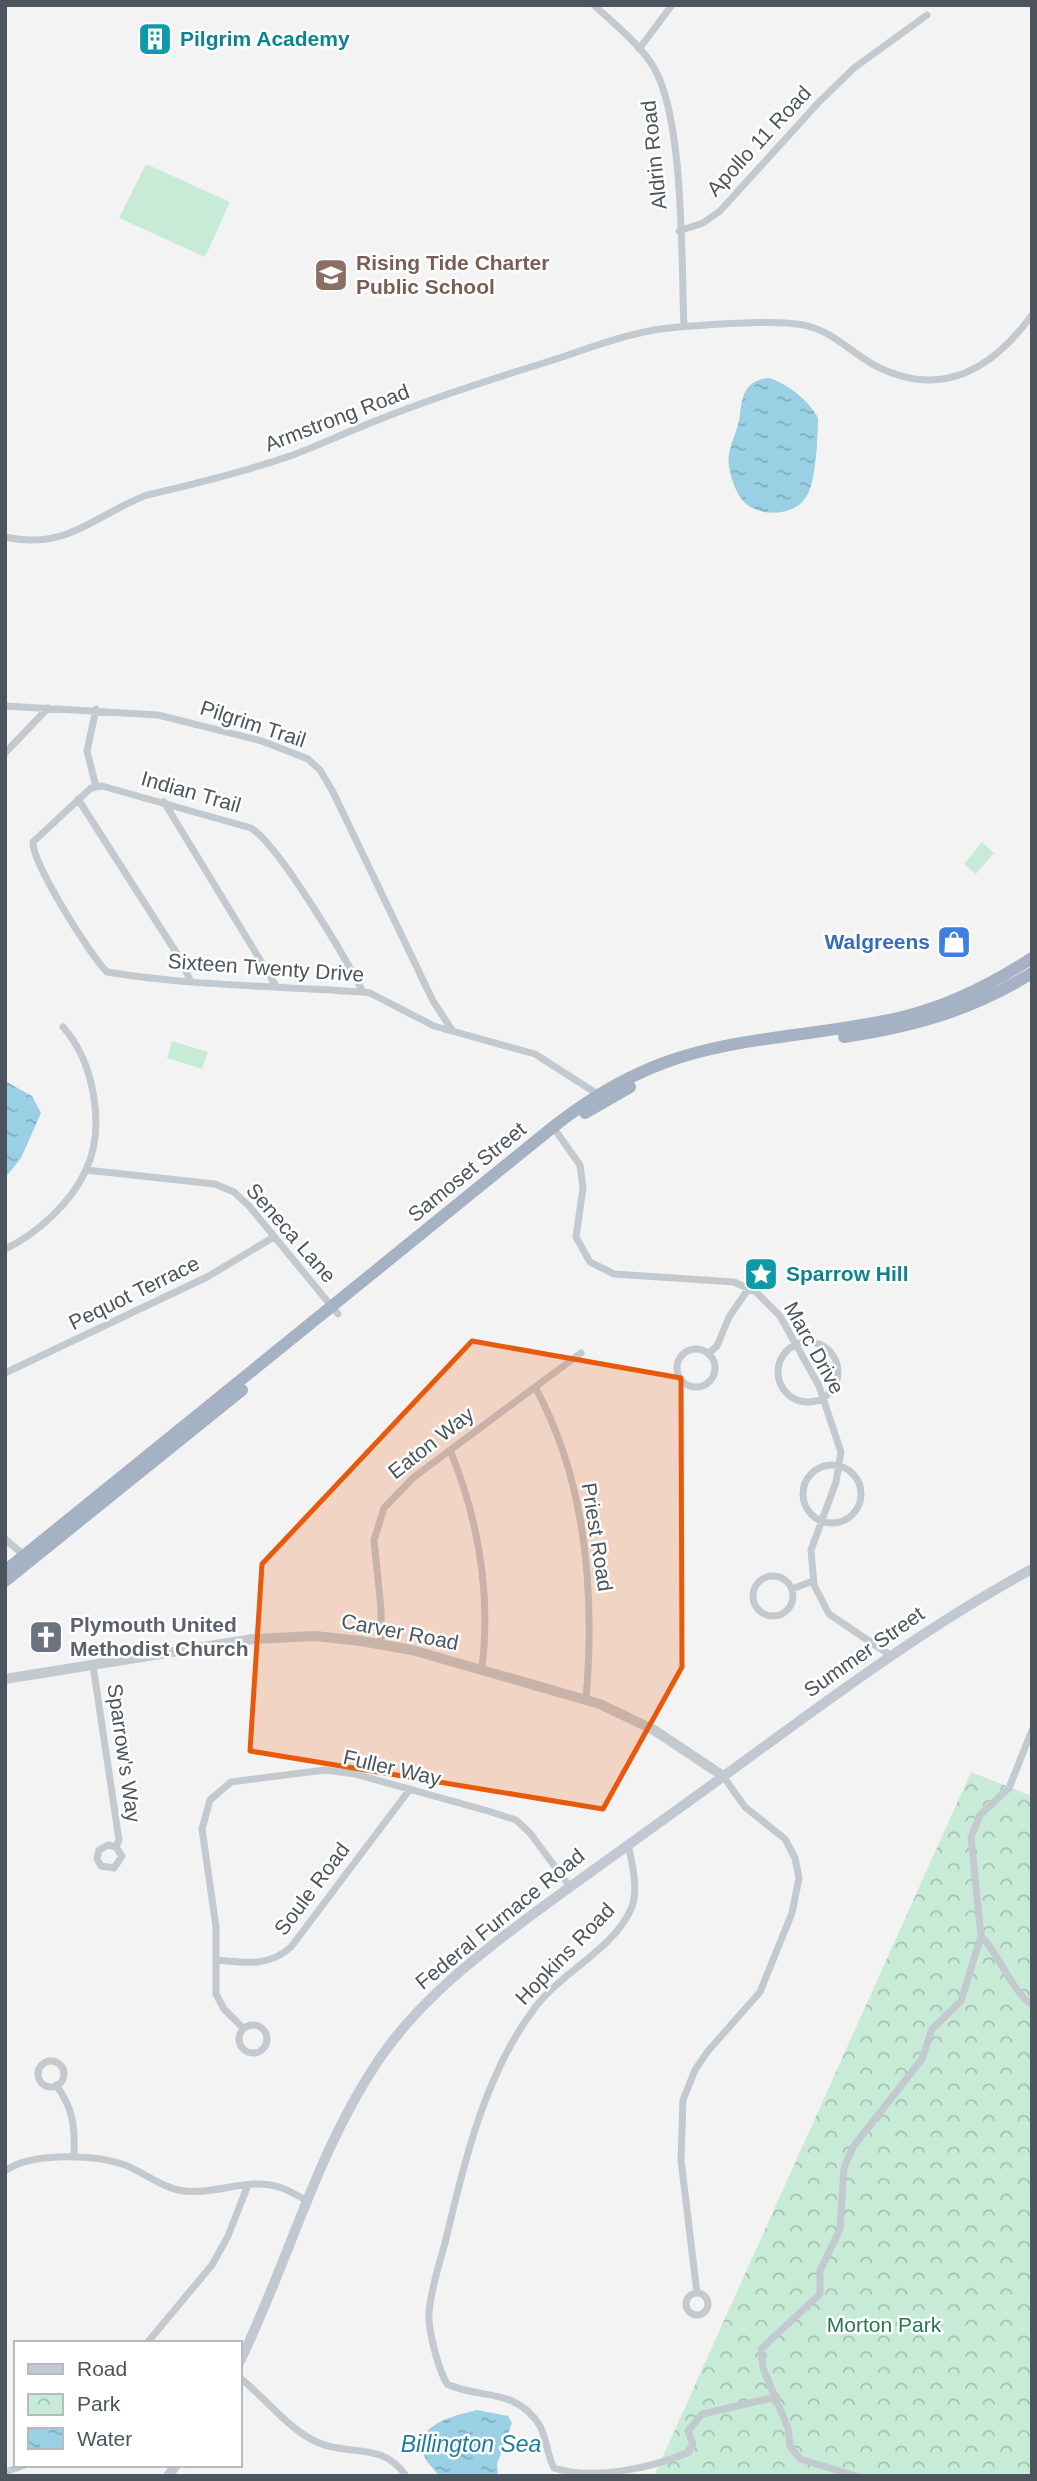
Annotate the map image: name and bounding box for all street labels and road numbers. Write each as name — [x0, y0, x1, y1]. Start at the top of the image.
street label: Apollo 11 Road — [702, 81, 815, 200]
street label: Aldrin Road — [636, 99, 671, 211]
street label: Armstrong Road — [261, 379, 412, 456]
street label: Pilgrim Trail — [197, 696, 309, 751]
street label: Indian Trail — [139, 766, 244, 817]
street label: Sixteen Twenty Drive — [167, 949, 365, 986]
street label: Samoset Street — [403, 1117, 530, 1226]
street label: Seneca Lane — [242, 1178, 341, 1287]
street label: Pequot Terrace — [65, 1251, 203, 1334]
street label: Marc Drive — [780, 1298, 849, 1398]
street label: Eaton Way — [383, 1402, 478, 1483]
street label: Priest Road — [578, 1481, 617, 1593]
street label: Summer Street — [799, 1602, 928, 1702]
street label: Carver Road — [339, 1609, 461, 1654]
street label: Sparrow's Way — [103, 1682, 146, 1824]
street label: Fuller Way — [341, 1745, 444, 1790]
street label: Soule Road — [269, 1838, 354, 1939]
street label: Federal Furnace Road — [411, 1844, 589, 1994]
street label: Hopkins Road — [511, 1898, 619, 2009]

